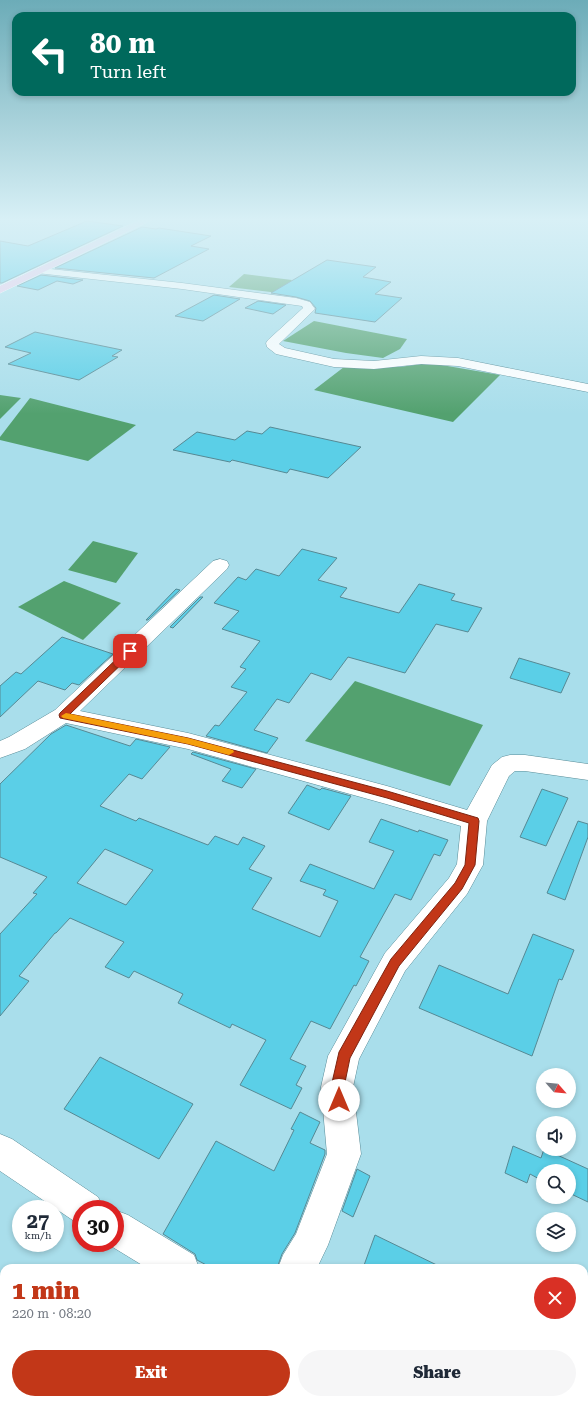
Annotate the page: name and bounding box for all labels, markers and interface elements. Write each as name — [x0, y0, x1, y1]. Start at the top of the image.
text: 80 m — [90, 27, 155, 60]
icon: left — [24, 28, 76, 80]
text: Turn left — [90, 61, 166, 82]
pin — [113, 634, 147, 668]
icon: arrive — [119, 640, 141, 662]
north arrow — [536, 1068, 576, 1108]
map controls — [536, 1068, 576, 1252]
position arrow — [318, 1079, 360, 1121]
button: sound — [536, 1116, 576, 1156]
button: search — [536, 1164, 576, 1204]
speed limit sign: 30 — [72, 1200, 124, 1252]
text: 27 — [27, 1209, 49, 1233]
button: layers — [536, 1212, 576, 1252]
text: km/h — [25, 1230, 51, 1241]
text: 1 min — [12, 1277, 79, 1305]
button: close — [534, 1277, 576, 1319]
text: 220 m · 08:20 — [12, 1306, 91, 1321]
button: Exit — [12, 1350, 290, 1396]
button: Share — [298, 1350, 576, 1396]

